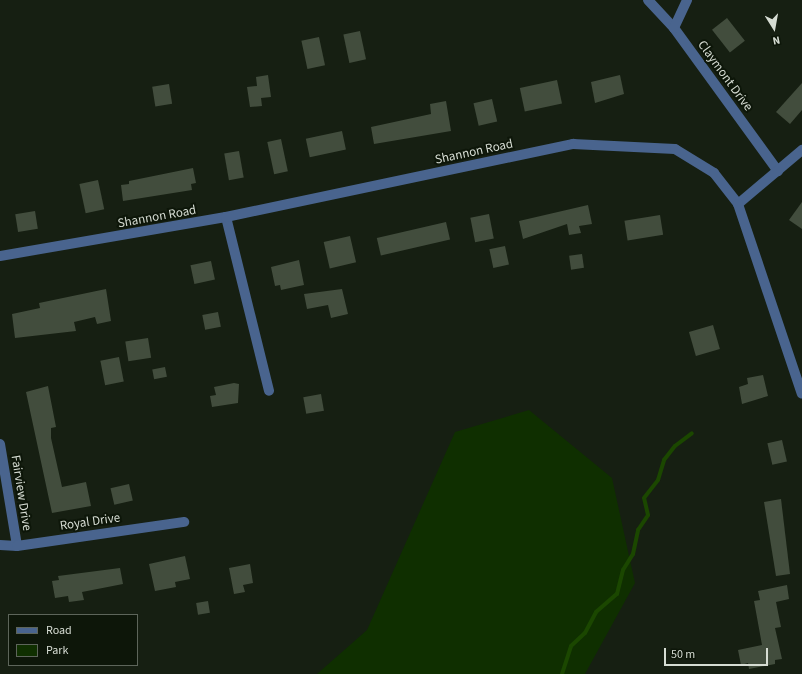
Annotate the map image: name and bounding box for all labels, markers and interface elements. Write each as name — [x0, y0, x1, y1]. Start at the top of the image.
north arrow — [754, 8, 794, 48]
text: N — [771, 32, 781, 48]
street label: Claymont Drive — [694, 38, 756, 114]
street label: Shannon Road — [434, 136, 514, 168]
street label: Shannon Road — [117, 202, 197, 232]
street label: Fairview Drive — [7, 454, 35, 532]
street label: Royal Drive — [59, 510, 121, 534]
legend — [8, 614, 138, 666]
text: Road — [46, 622, 72, 639]
scale bar — [666, 640, 770, 666]
text: Park — [46, 642, 68, 659]
text: 50 m — [671, 646, 695, 663]

